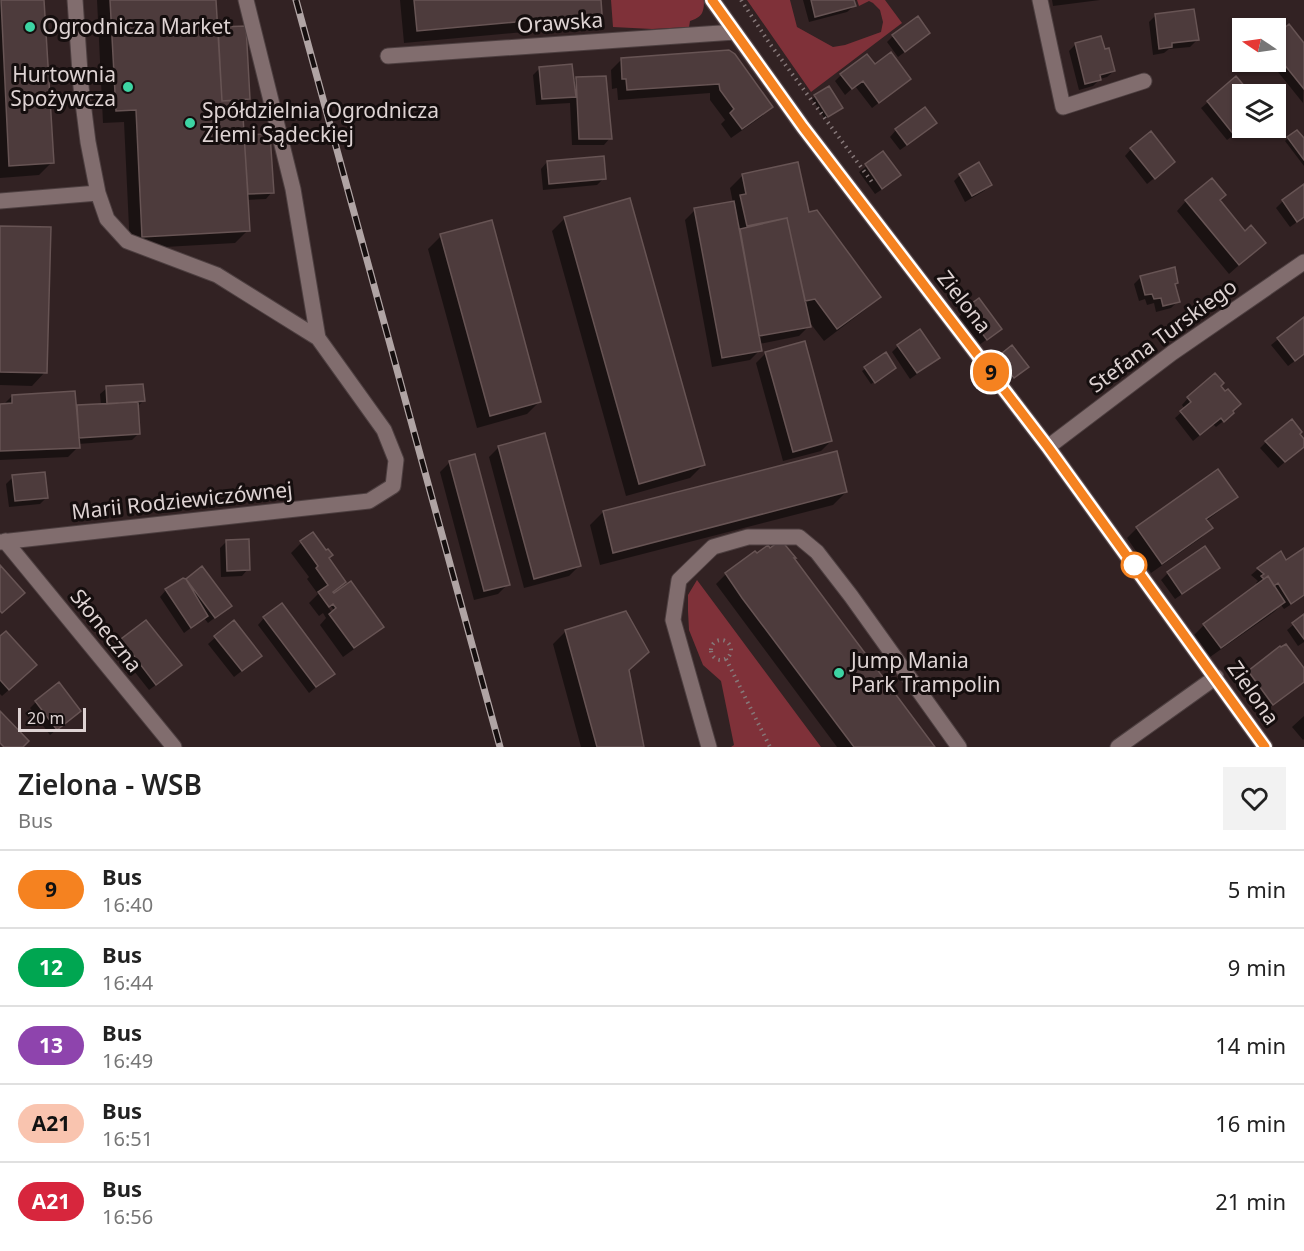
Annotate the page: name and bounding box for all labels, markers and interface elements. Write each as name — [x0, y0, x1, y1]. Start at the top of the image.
street label: Orawska — [516, 5, 604, 39]
place label: Ogrodnicza Market — [42, 12, 231, 40]
north arrow — [1232, 18, 1286, 72]
map controls — [1232, 18, 1286, 138]
marker: Ogrodnicza Market — [23, 20, 37, 34]
place label: Hurtownia Spożywcza — [10, 60, 116, 112]
marker: Hurtownia Spożywcza — [121, 80, 135, 94]
button: layers — [1232, 84, 1286, 138]
place label: Spółdzielnia Ogrodnicza Ziemi Sądeckiej — [202, 96, 439, 148]
marker: Spółdzielnia Ogrodnicza Ziemi Sądeckiej — [183, 116, 197, 130]
street label: Zielona — [932, 264, 998, 338]
street label: Stefana Turskiego — [1083, 272, 1242, 398]
line badge: 9 — [972, 352, 1010, 392]
text: 9 — [985, 358, 997, 386]
street label: Marii Rodziewiczównej — [70, 474, 294, 526]
unlabelled marker — [1121, 552, 1147, 578]
street label: Słoneczna — [65, 583, 149, 678]
place label: Jump Mania Park Trampolin — [849, 646, 1001, 698]
street label: Zielona — [1222, 655, 1286, 730]
marker: Jump Mania Park Trampolin — [832, 666, 846, 680]
scale bar — [18, 705, 86, 732]
text: 20 m — [27, 707, 64, 729]
text: Zielona - WSB — [18, 765, 202, 803]
button: heart — [1223, 767, 1286, 830]
text: Bus — [18, 807, 53, 834]
text: Bus — [102, 861, 142, 891]
text: 5 min — [1228, 874, 1286, 904]
text: 9 — [45, 875, 57, 903]
text: 16:40 — [102, 891, 153, 918]
text: Bus — [102, 939, 142, 969]
text: 9 min — [1228, 952, 1286, 982]
text: 12 — [39, 953, 63, 981]
text: 16:44 — [102, 969, 153, 996]
text: Bus — [102, 1017, 142, 1047]
text: 14 min — [1215, 1030, 1286, 1060]
text: 13 — [39, 1031, 63, 1059]
text: 16:49 — [102, 1047, 153, 1074]
text: Bus — [102, 1095, 142, 1125]
text: 16 min — [1215, 1108, 1286, 1138]
text: A21 — [32, 1109, 70, 1137]
text: 16:51 — [102, 1125, 153, 1152]
text: Bus — [102, 1173, 142, 1203]
text: 21 min — [1215, 1186, 1286, 1216]
text: A21 — [32, 1187, 70, 1215]
text: 16:56 — [102, 1203, 153, 1230]

